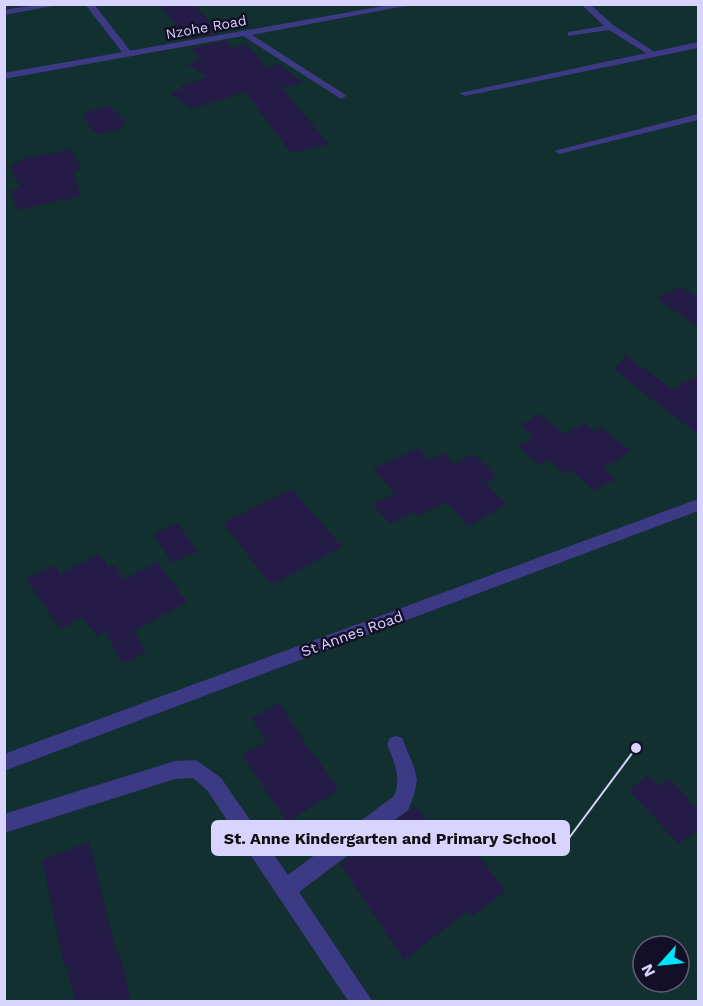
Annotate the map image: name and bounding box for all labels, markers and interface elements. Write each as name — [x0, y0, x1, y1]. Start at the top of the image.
street label: Nzohe Road — [164, 12, 248, 42]
street label: St Annes Road — [299, 607, 405, 661]
callout: St. Anne Kindergarten and Primary School — [212, 821, 569, 855]
text: St. Anne Kindergarten and Primary School — [224, 829, 557, 848]
north arrow — [631, 934, 691, 994]
text: N — [637, 961, 659, 980]

